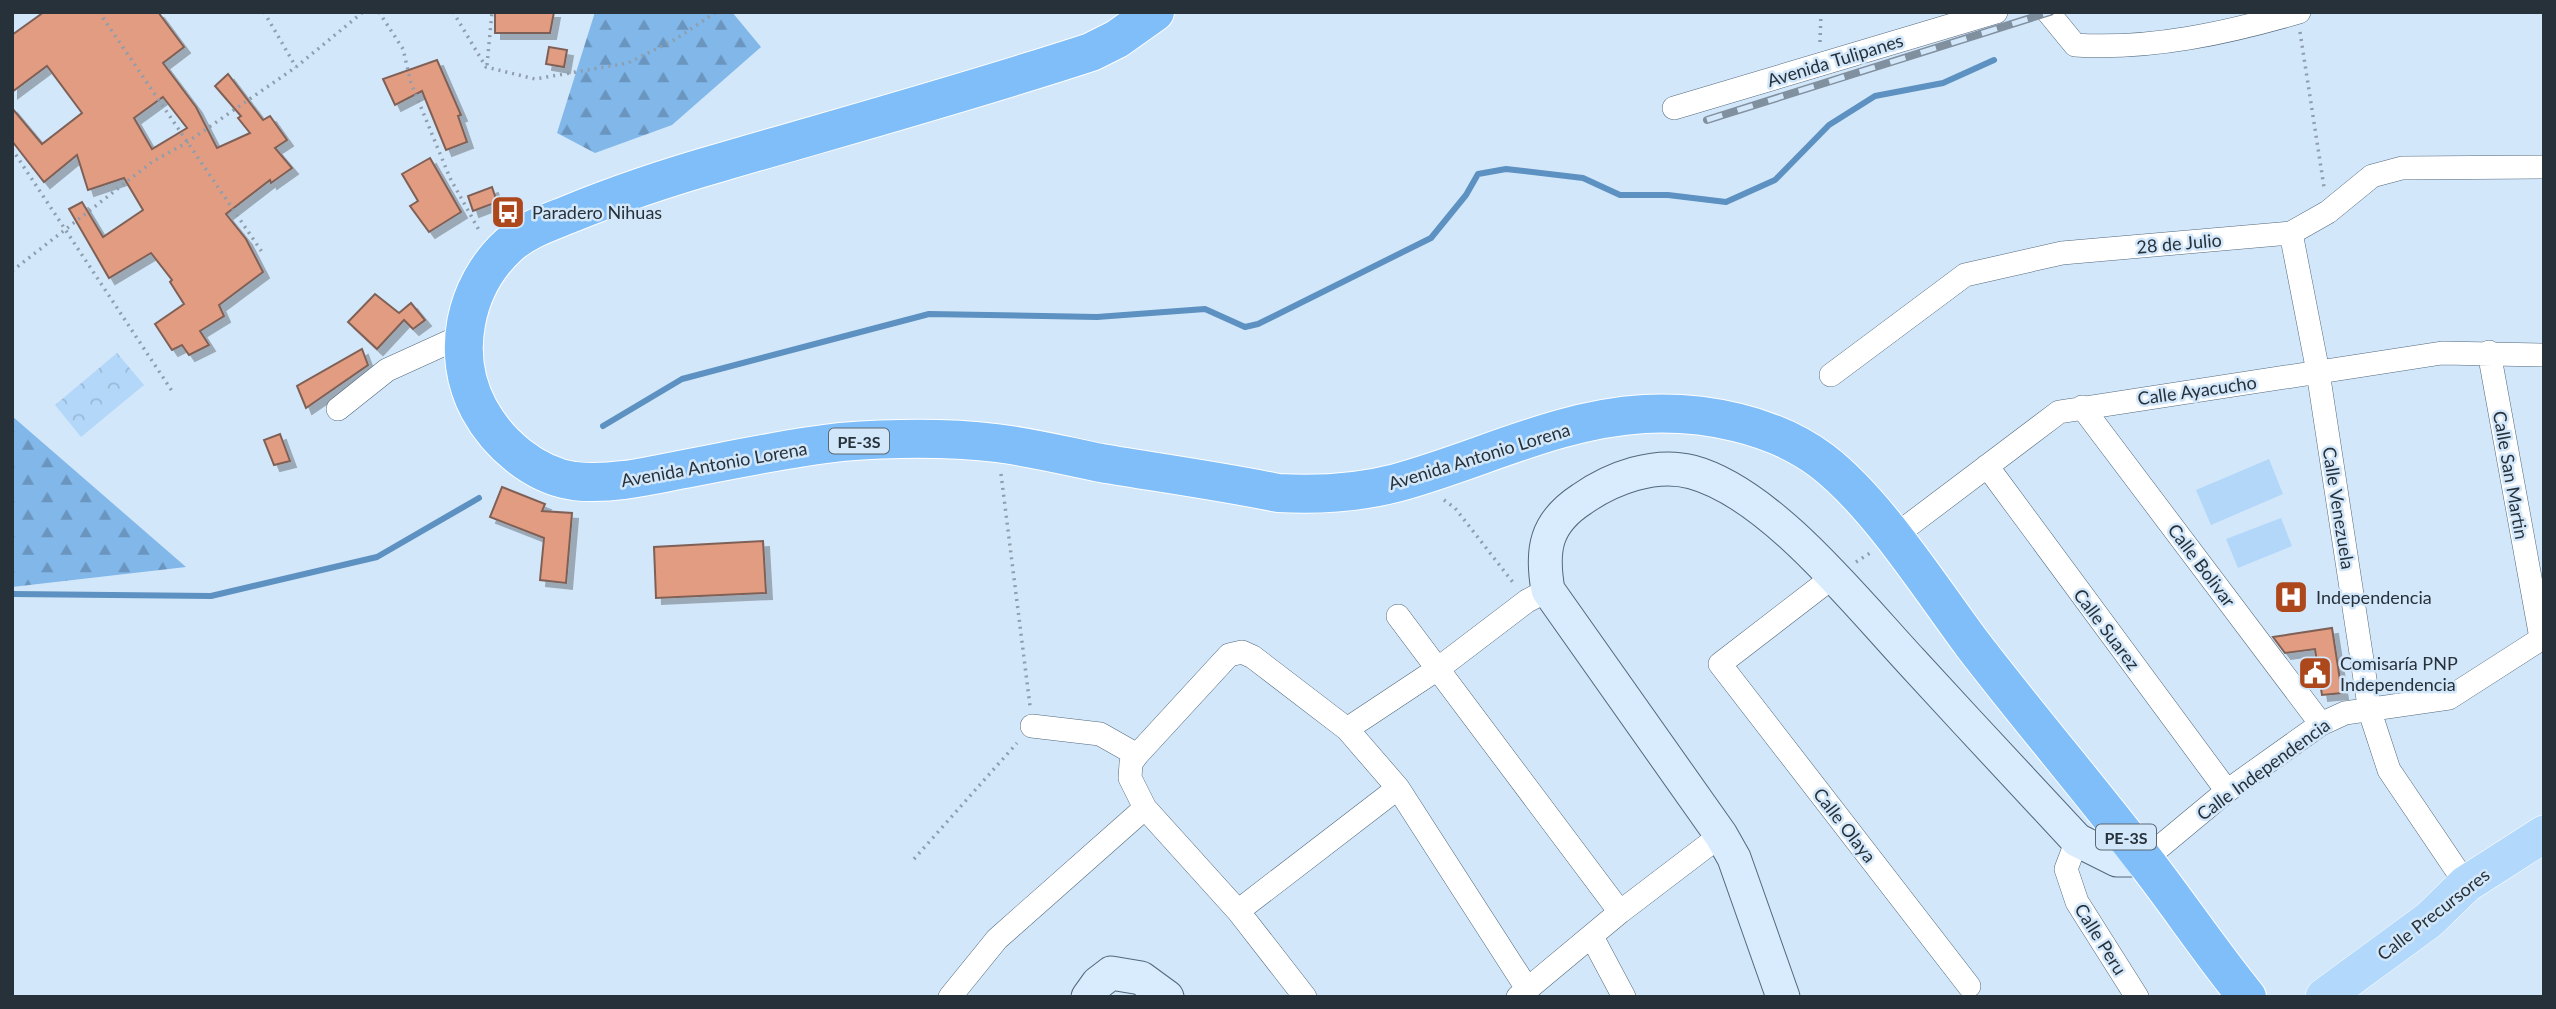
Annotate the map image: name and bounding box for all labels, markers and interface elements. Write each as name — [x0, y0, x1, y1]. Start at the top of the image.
street label: Avenida Tulipanes — [1764, 29, 1906, 91]
bus stop icon: Paradero Nihuas — [489, 193, 527, 231]
place label: Paradero Nihuas — [532, 201, 662, 223]
street label: 28 de Julio — [2136, 228, 2222, 258]
street label: Calle Ayacucho — [2136, 371, 2258, 409]
street label: Calle San Martin — [2489, 409, 2533, 541]
street label: Avenida Antonio Lorena — [1386, 418, 1572, 494]
road number: PE-3S — [829, 428, 889, 454]
street label: Avenida Antonio Lorena — [619, 437, 809, 491]
street label: Calle Venezuela — [2318, 445, 2360, 571]
street label: Calle Bolivar — [2164, 519, 2241, 611]
hospital icon: Independencia — [2272, 578, 2310, 616]
street label: Calle Suarez — [2069, 584, 2145, 674]
place label: Independencia — [2316, 586, 2432, 608]
place label: Comisaría PNP Independencia — [2340, 652, 2458, 695]
public building icon: Comisaría PNP Independencia — [2296, 654, 2334, 692]
street label: Calle Independencia — [2192, 713, 2334, 825]
street label: Calle Olaya — [1809, 783, 1881, 867]
road number: PE-3S — [2096, 824, 2156, 850]
street label: Calle Precursores — [2372, 863, 2494, 965]
street label: Calle Peru — [2070, 899, 2132, 979]

